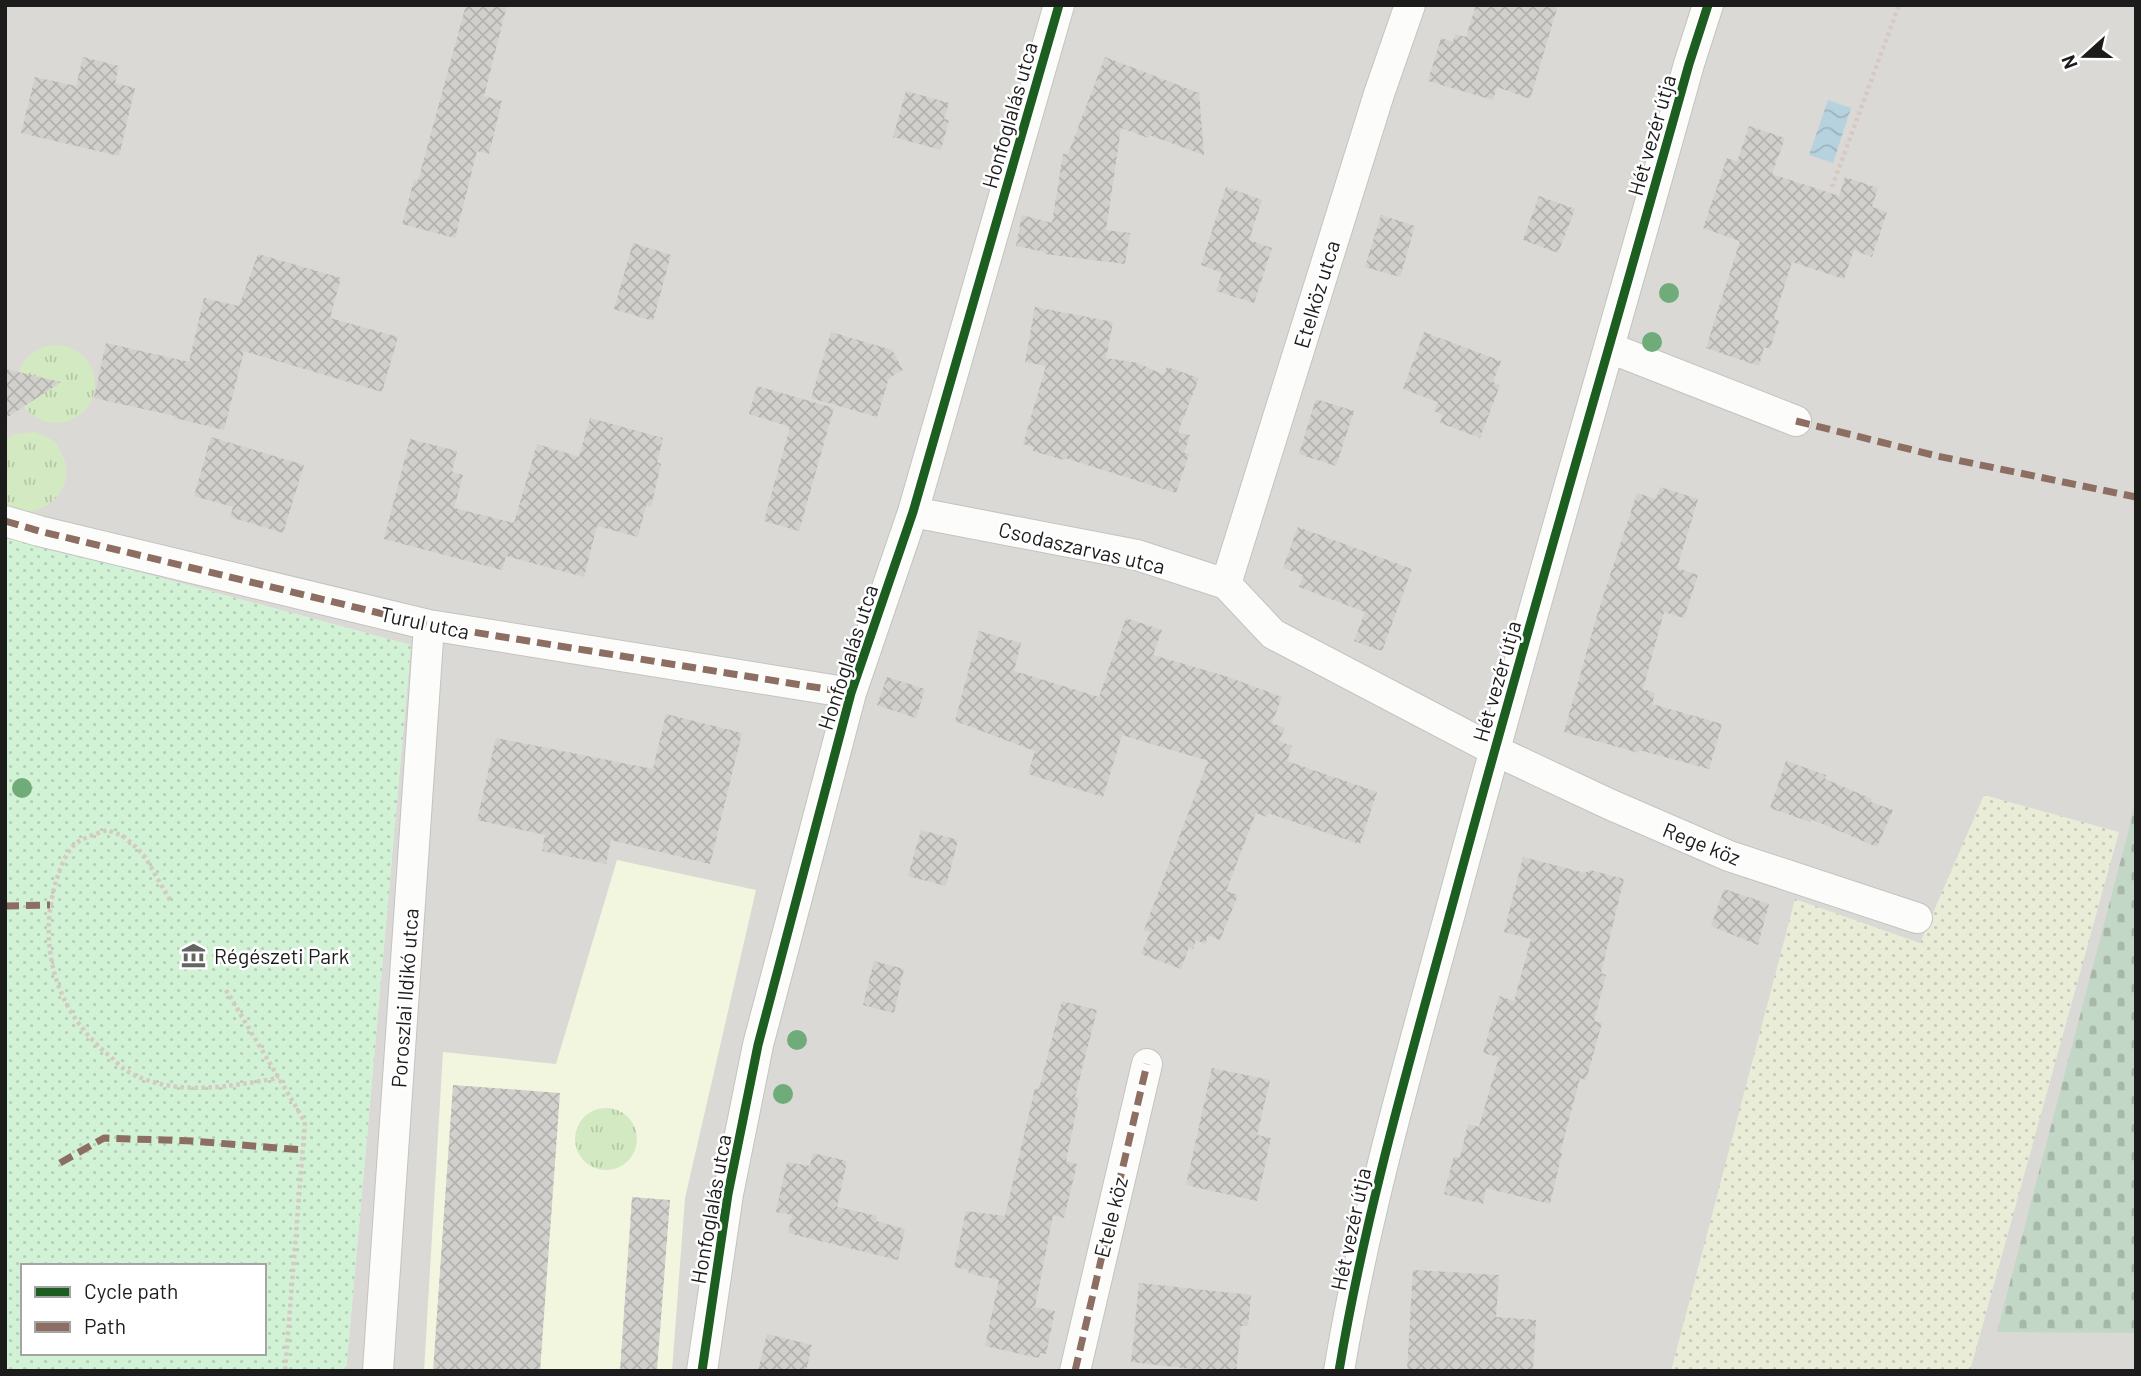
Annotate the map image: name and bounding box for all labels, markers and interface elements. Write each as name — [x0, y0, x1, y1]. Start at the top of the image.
north arrow — [2050, 21, 2120, 91]
street label: Honfoglalás utca — [976, 39, 1042, 191]
text: N — [2056, 52, 2082, 72]
street label: Hét vezér útja — [1622, 72, 1680, 198]
street label: Etelköz utca — [1288, 237, 1344, 351]
street label: Csodaszarvas utca — [996, 516, 1168, 578]
street label: Honfoglalás utca — [812, 581, 882, 733]
street label: Turul utca — [378, 600, 472, 644]
street label: Hét vezér útja — [1467, 618, 1525, 744]
street label: Rege köz — [1660, 816, 1744, 870]
street label: Poroszlai Ildikó utca — [385, 907, 423, 1089]
museum icon: Régészeti Park — [180, 941, 208, 969]
place label: Régészeti Park — [214, 943, 349, 968]
street label: Honfoglalás utca — [685, 1132, 735, 1286]
street label: Hét vezér útja — [1325, 1165, 1375, 1293]
street label: Etele köz — [1088, 1174, 1132, 1260]
legend — [21, 1264, 266, 1355]
text: Cycle path — [84, 1278, 178, 1303]
text: Path — [84, 1313, 126, 1338]

